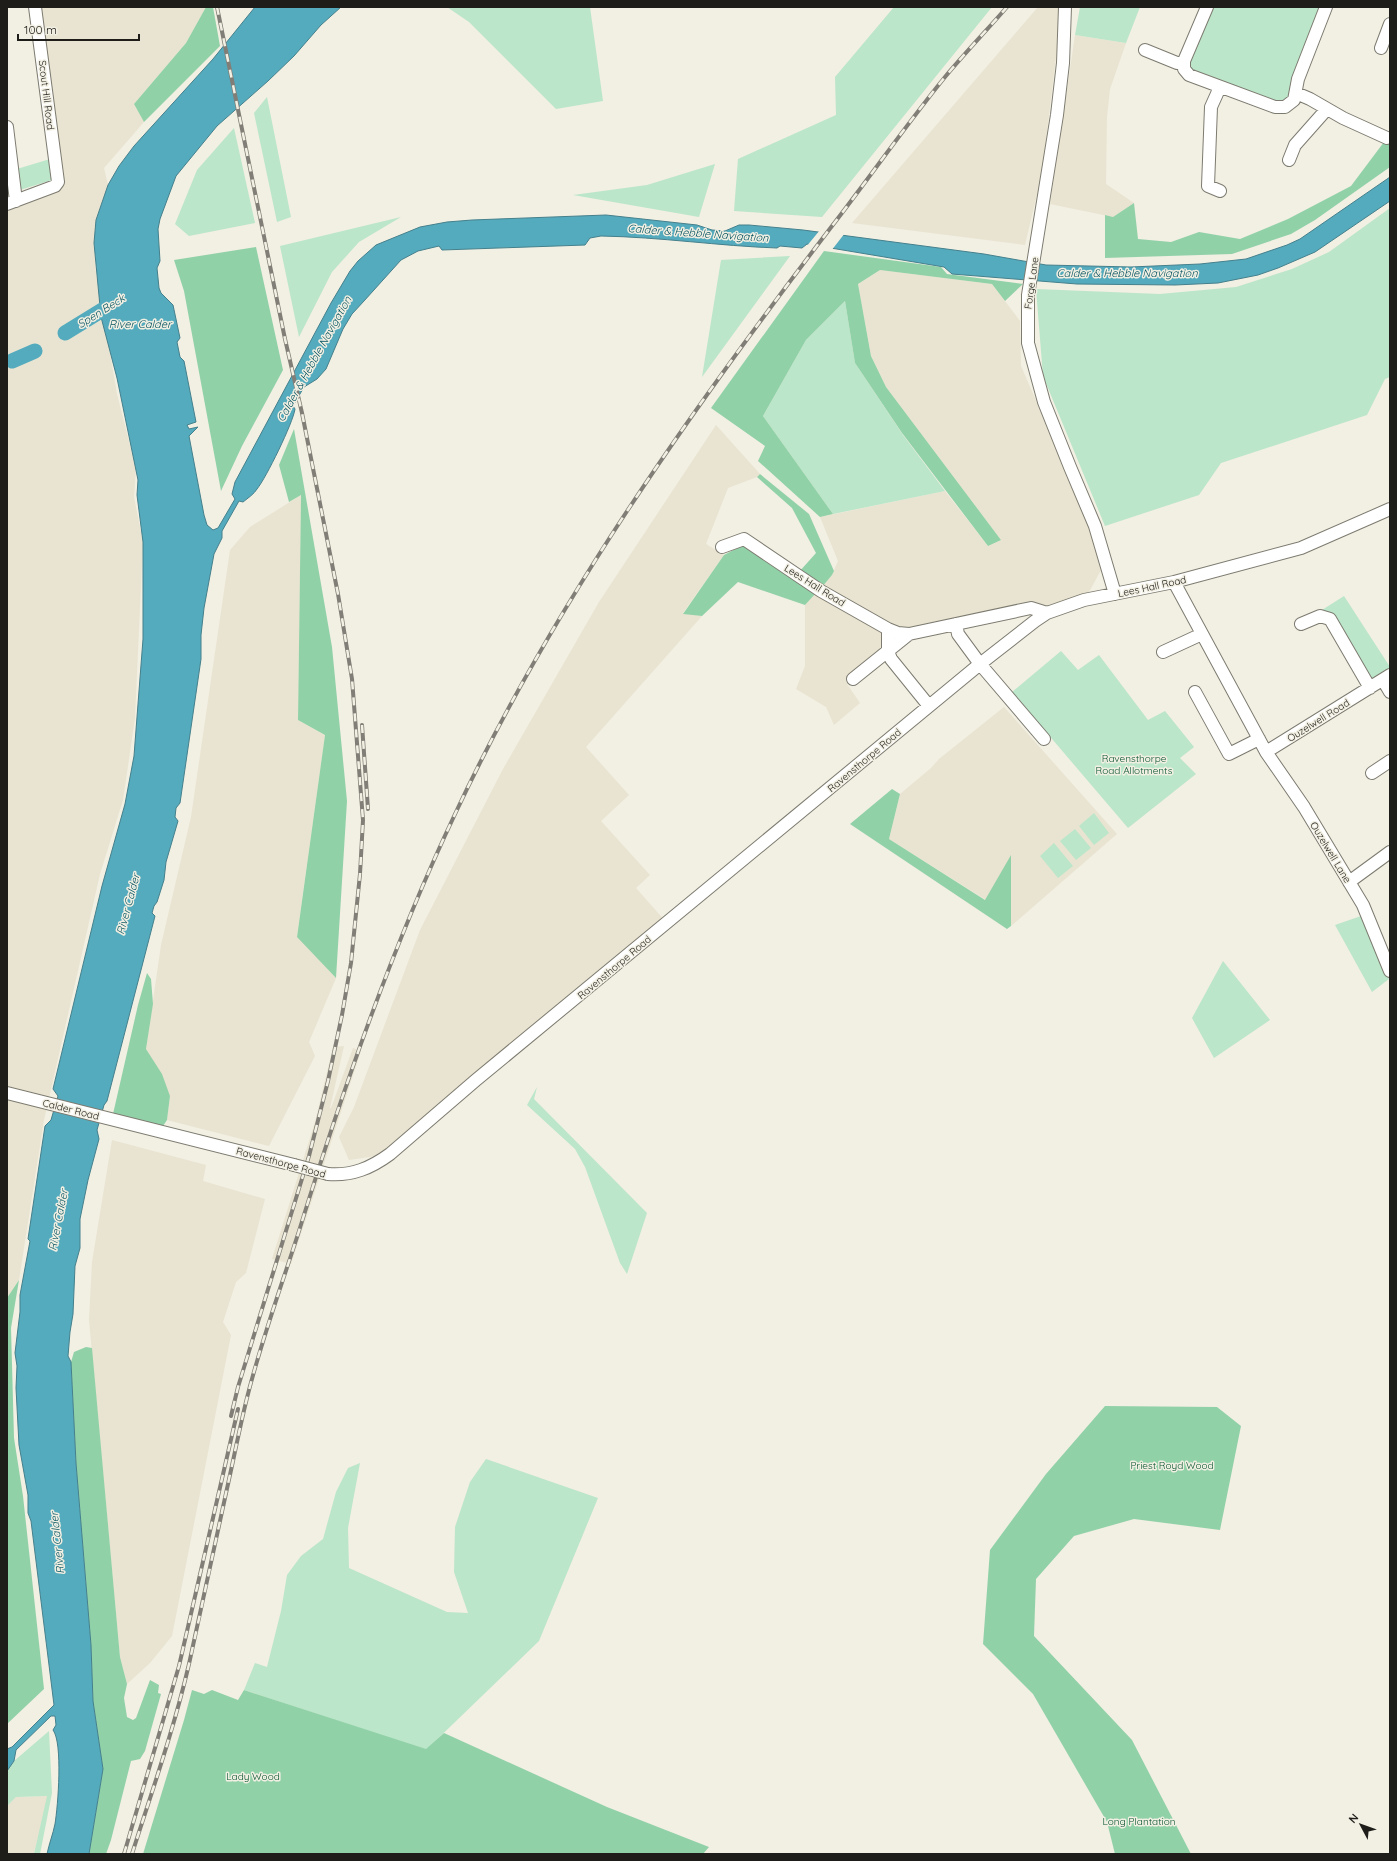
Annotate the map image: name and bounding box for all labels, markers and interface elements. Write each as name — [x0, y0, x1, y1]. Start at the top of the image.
scale bar — [18, 16, 139, 42]
text: 100 m — [24, 22, 57, 37]
street label: Scout Hill Road — [36, 59, 57, 131]
water label: Calder & Hebble Navigation — [627, 221, 770, 245]
street label: Forge Lane — [1021, 256, 1042, 310]
water label: Calder & Hebble Navigation — [1056, 266, 1198, 280]
water label: Spen Beck — [75, 290, 128, 331]
water label: Calder & Hebble Navigation — [274, 293, 355, 424]
water label: River Calder — [109, 317, 173, 331]
street label: Lees Hall Road — [782, 562, 848, 609]
street label: Lees Hall Road — [1117, 573, 1187, 600]
street label: Ouzelwell Road — [1285, 696, 1352, 745]
street label: Ravensthorpe Road — [825, 726, 904, 795]
park label: Ravensthorpe Road Allotments — [1096, 752, 1173, 777]
street label: Ouzelwell Lane — [1307, 819, 1354, 886]
water label: River Calder — [113, 870, 143, 936]
street label: Ravensthorpe Road — [575, 933, 654, 1002]
street label: Calder Road — [41, 1096, 101, 1123]
street label: Ravensthorpe Road — [235, 1144, 327, 1181]
water label: River Calder — [45, 1186, 71, 1252]
park label: Priest Royd Wood — [1130, 1459, 1214, 1472]
water label: River Calder — [47, 1510, 67, 1575]
park label: Lady Wood — [226, 1770, 280, 1783]
north arrow — [1341, 1805, 1381, 1845]
text: N — [1346, 1811, 1361, 1826]
park label: Long Plantation — [1102, 1815, 1176, 1828]

